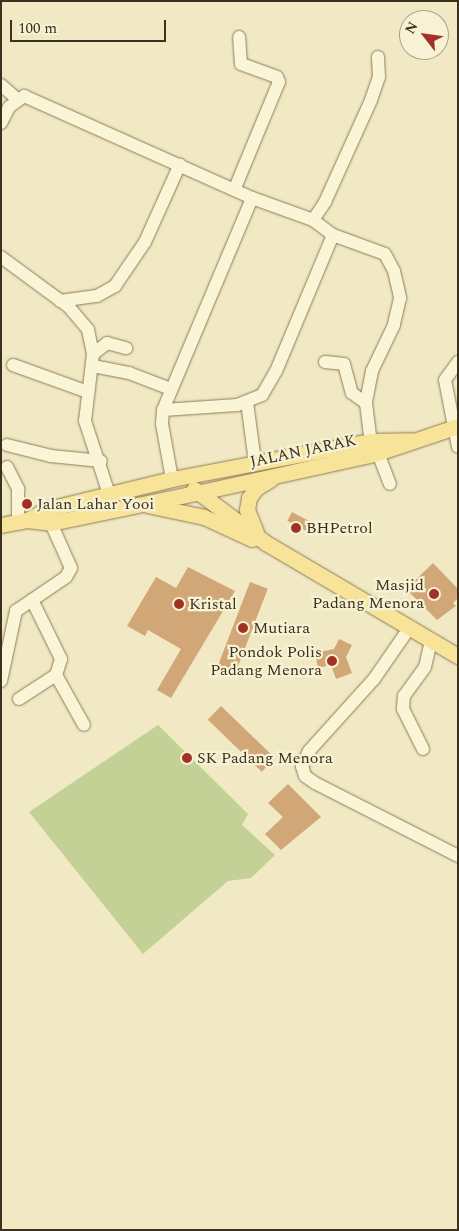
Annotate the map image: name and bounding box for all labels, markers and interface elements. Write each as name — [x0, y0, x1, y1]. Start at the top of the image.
scale bar — [12, 10, 169, 42]
north arrow — [399, 10, 449, 60]
text: 100 m — [18, 17, 57, 40]
text: N — [399, 18, 423, 38]
street label: JALAN JARAK — [248, 430, 358, 472]
place label: Jalan Lahar Yooi — [37, 494, 154, 514]
marker: Jalan Lahar Yooi — [21, 498, 33, 510]
place label: BHPetrol — [306, 518, 373, 538]
marker: BHPetrol — [290, 522, 302, 534]
place label: Masjid Padang Menora — [312, 575, 424, 613]
marker: Masjid Padang Menora — [428, 588, 440, 600]
place label: Kristal — [189, 594, 237, 614]
marker: Kristal — [173, 598, 185, 610]
place label: Mutiara — [253, 618, 310, 638]
marker: Mutiara — [237, 622, 249, 634]
place label: Pondok Polis Padang Menora — [210, 642, 322, 680]
marker: Pondok Polis Padang Menora — [326, 655, 338, 667]
place label: SK Padang Menora — [197, 748, 333, 768]
marker: SK Padang Menora — [181, 752, 193, 764]

